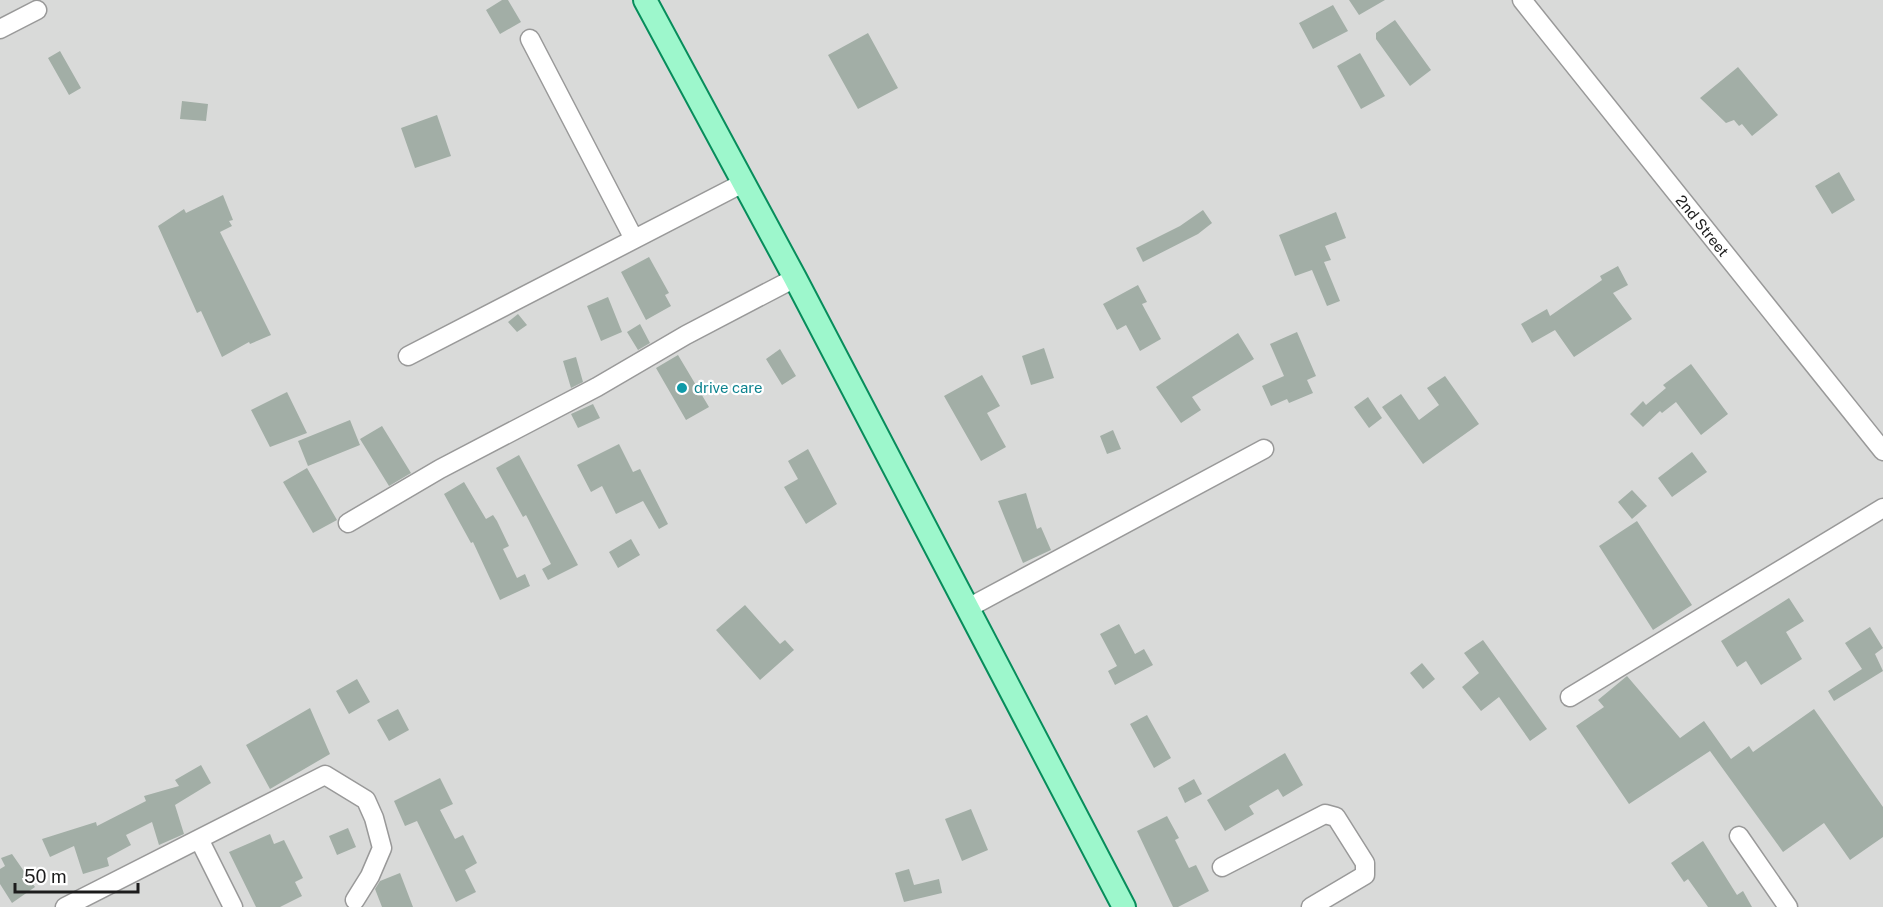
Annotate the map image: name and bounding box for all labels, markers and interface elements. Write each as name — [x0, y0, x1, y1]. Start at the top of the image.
street label: 2nd Street — [1672, 192, 1732, 260]
place label: drive care — [694, 379, 762, 396]
marker: drive care — [675, 381, 689, 395]
scale bar — [15, 856, 138, 894]
text: 50 m — [24, 866, 67, 887]

